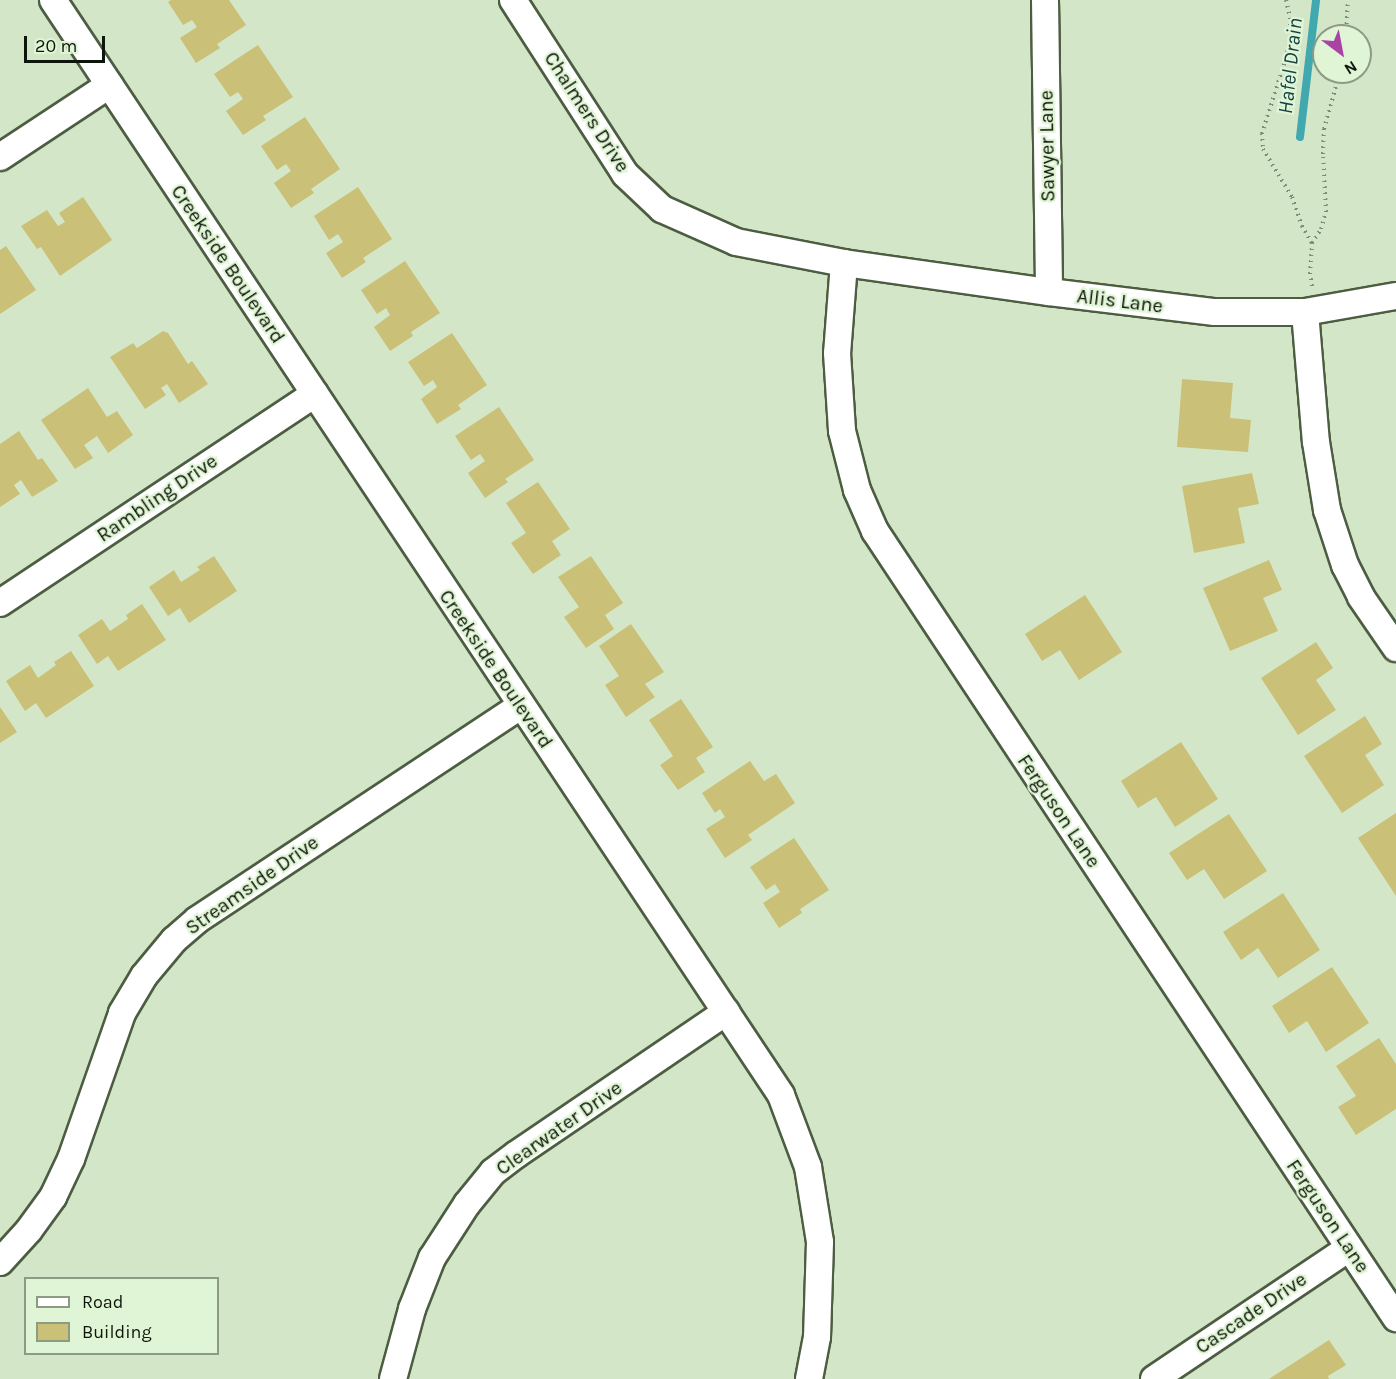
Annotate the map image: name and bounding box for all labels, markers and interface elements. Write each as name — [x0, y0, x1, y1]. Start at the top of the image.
water label: Hafel Drain — [1272, 17, 1308, 115]
scale bar — [27, 24, 108, 62]
north arrow — [1312, 24, 1372, 84]
text: 20 m — [35, 35, 77, 57]
street label: Chalmers Drive — [539, 47, 635, 177]
text: N — [1341, 57, 1361, 79]
street label: Sawyer Lane — [1034, 90, 1060, 202]
street label: Creekside Boulevard — [166, 180, 290, 348]
street label: Allis Lane — [1076, 284, 1164, 318]
street label: Rambling Drive — [92, 449, 222, 547]
street label: Creekside Boulevard — [434, 585, 558, 753]
street label: Ferguson Lane — [1012, 750, 1106, 872]
street label: Streamside Drive — [181, 830, 323, 940]
street label: Clearwater Drive — [491, 1076, 627, 1180]
street label: Ferguson Lane — [1281, 1155, 1375, 1277]
street label: Cascade Drive — [1191, 1267, 1311, 1359]
legend — [24, 1277, 219, 1355]
text: Road — [82, 1291, 123, 1313]
text: Building — [82, 1321, 152, 1343]

